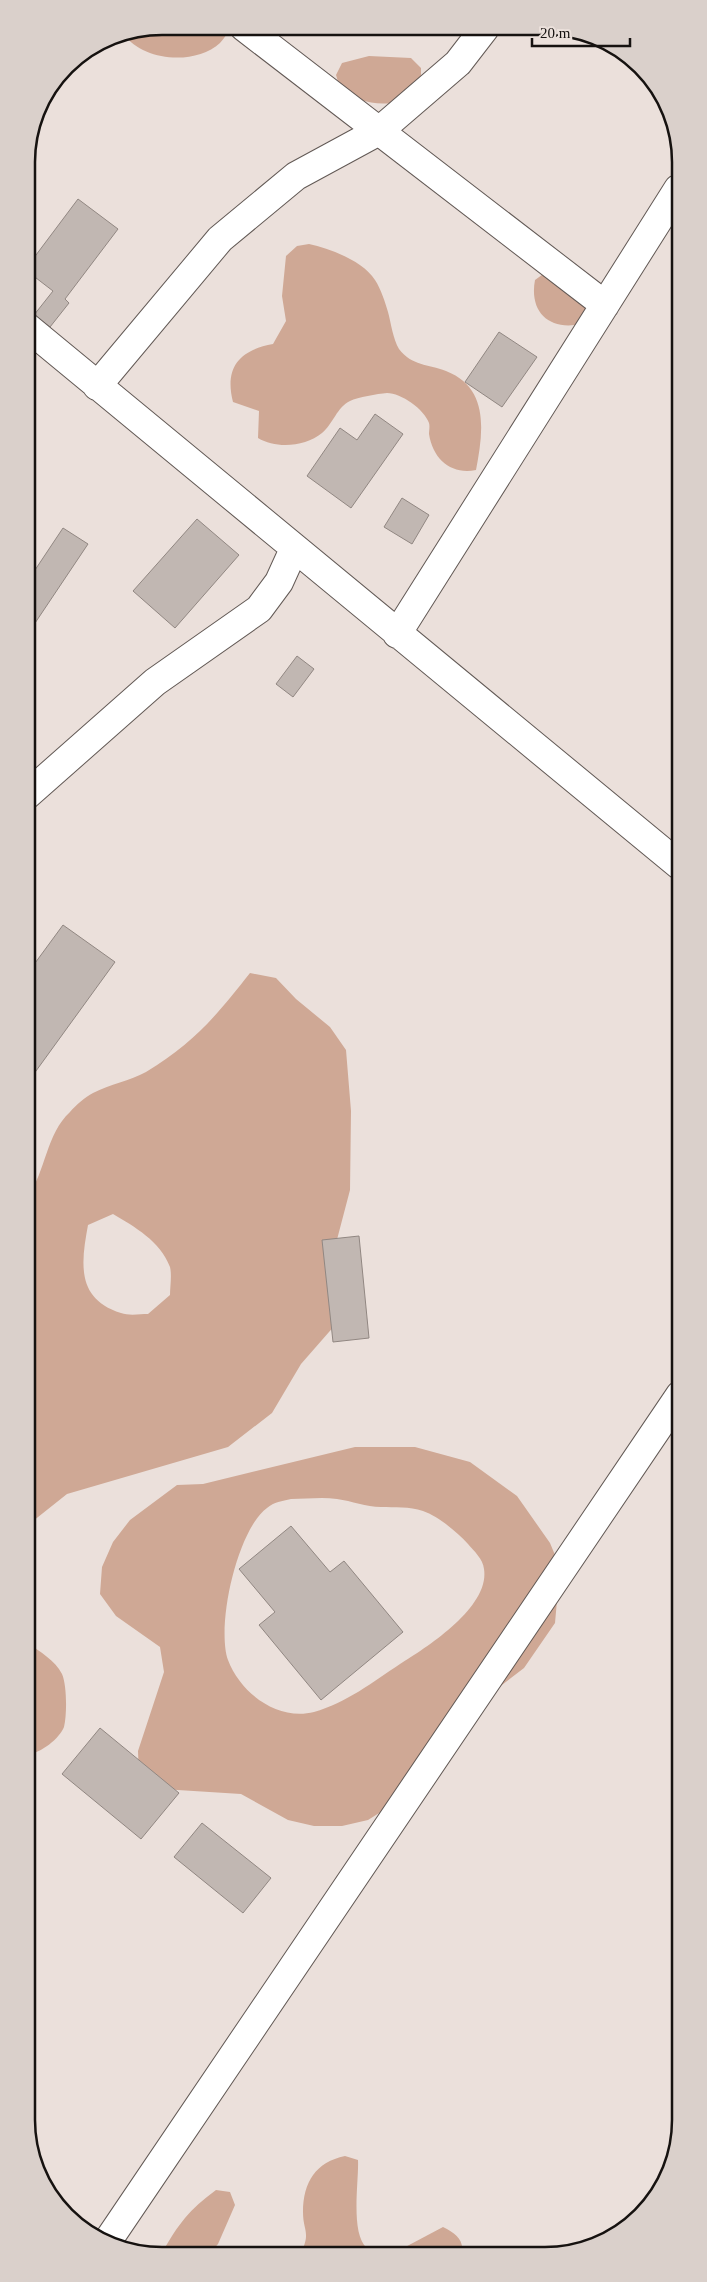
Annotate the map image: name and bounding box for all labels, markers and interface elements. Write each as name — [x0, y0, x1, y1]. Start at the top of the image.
scale bar — [532, 15, 630, 47]
text: 20 m — [540, 25, 571, 41]

